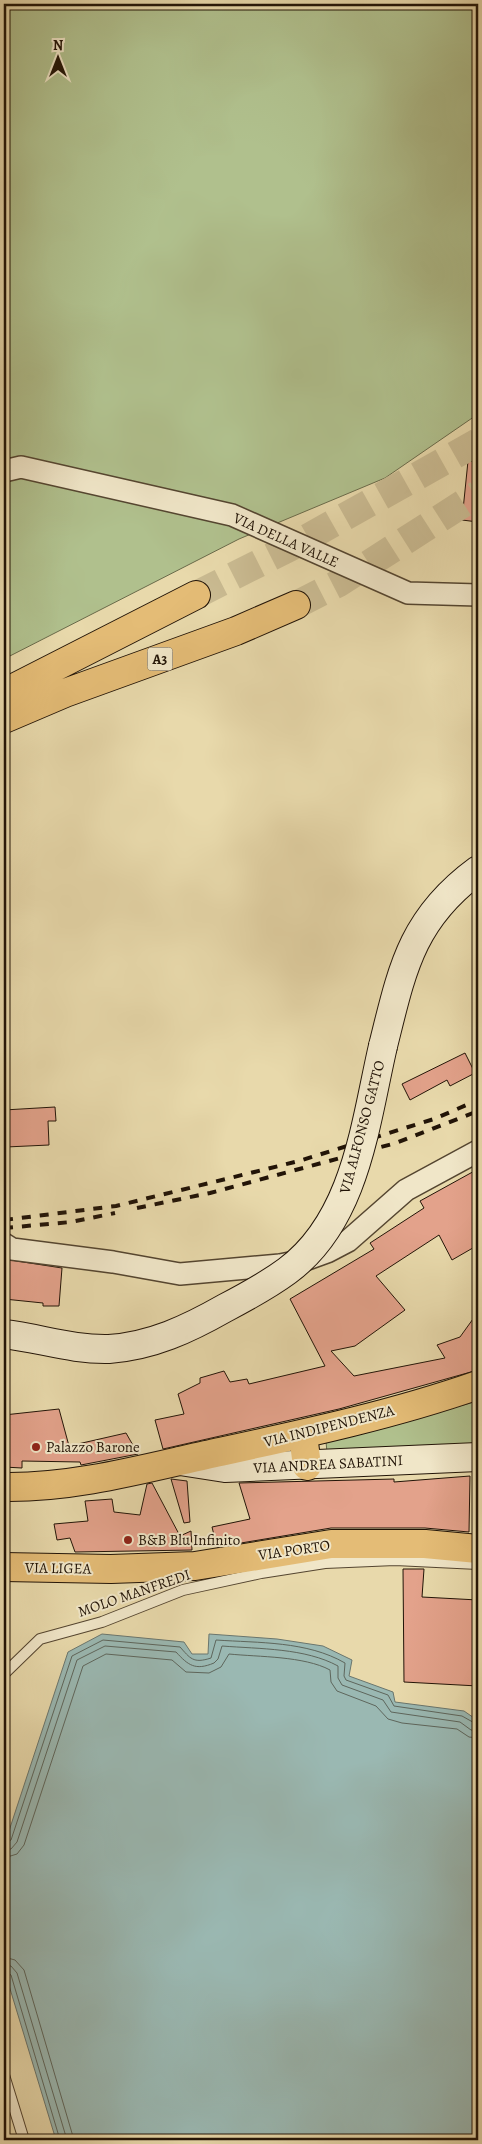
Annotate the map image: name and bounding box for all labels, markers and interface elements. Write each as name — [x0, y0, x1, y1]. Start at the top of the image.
north arrow — [32, 32, 82, 82]
text: N — [53, 36, 63, 55]
street label: VIA DELLA VALLE — [229, 507, 342, 572]
road number: A3 — [148, 648, 172, 671]
street label: VIA ALFONSO GATTO — [334, 1058, 389, 1197]
street label: VIA INDIPENDENZA — [261, 1400, 397, 1452]
place label: Palazzo Barone — [46, 1437, 140, 1457]
marker: Palazzo Barone — [30, 1441, 42, 1453]
street label: VIA ANDREA SABATINI — [252, 1450, 403, 1478]
place label: B&B Blu Infinito — [138, 1530, 240, 1550]
marker: B&B Blu Infinito — [122, 1534, 134, 1546]
street label: VIA PORTO — [256, 1535, 331, 1565]
street label: VIA LIGEA — [24, 1557, 92, 1579]
street label: MOLO MANFREDI — [75, 1564, 193, 1622]

